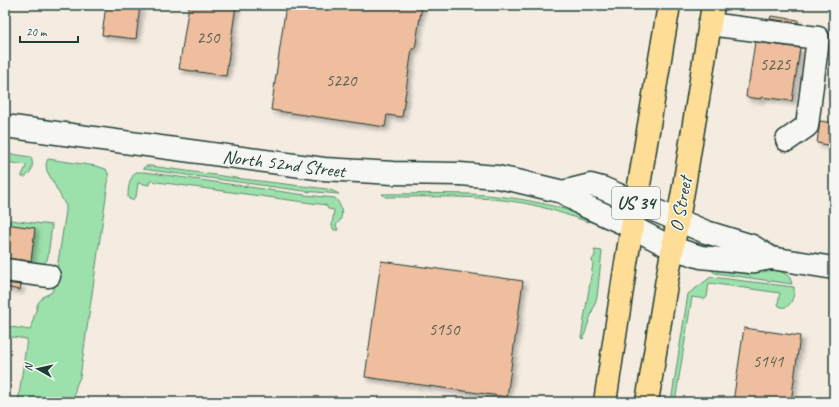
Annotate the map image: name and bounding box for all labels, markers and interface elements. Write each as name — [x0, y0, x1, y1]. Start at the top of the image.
scale bar — [20, 18, 78, 44]
text: 20 m — [26, 24, 48, 40]
house number: 250 — [197, 27, 221, 48]
house number: 5225 — [760, 54, 792, 75]
house number: 5220 — [326, 70, 358, 91]
street label: North 52nd Street — [221, 145, 348, 184]
street label: O Street — [664, 172, 698, 234]
road number: US 34 — [612, 187, 660, 219]
house number: 5150 — [429, 319, 461, 340]
north arrow — [18, 349, 58, 389]
house number: 5141 — [753, 351, 785, 372]
text: N — [21, 361, 36, 372]

